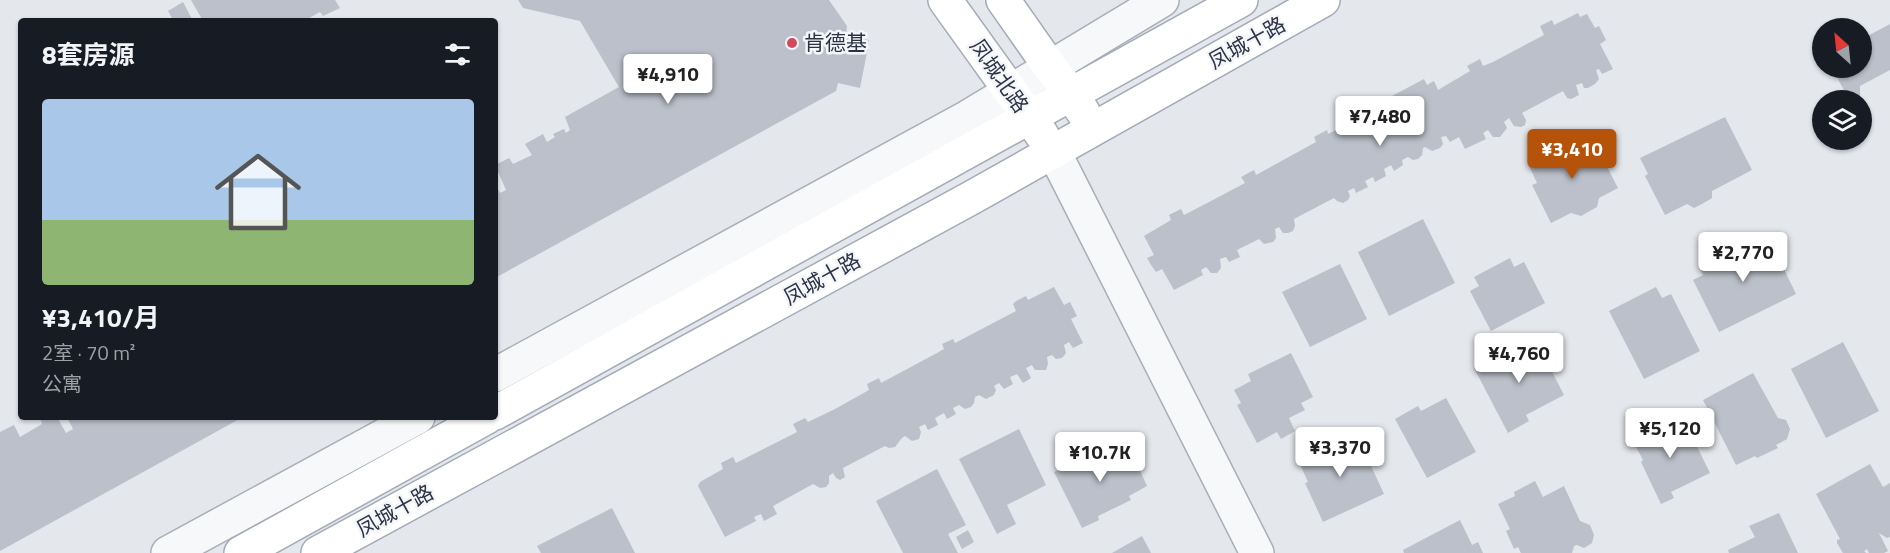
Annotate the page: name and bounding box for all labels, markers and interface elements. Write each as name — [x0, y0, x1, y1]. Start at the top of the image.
street label: 凤城十路 — [1202, 8, 1291, 76]
north arrow — [1812, 18, 1872, 78]
map controls — [1812, 18, 1872, 150]
place label: 肯德基 — [804, 26, 867, 58]
street label: 凤城北路 — [963, 32, 1037, 119]
text: 8套房源 — [42, 35, 135, 74]
marker: 肯德基 — [785, 36, 799, 50]
icon: filters — [441, 38, 474, 71]
pin: ¥4,910 — [619, 54, 717, 105]
text: ¥4,910 — [637, 58, 699, 89]
button: layers — [1812, 90, 1872, 150]
pin: ¥7,480 — [1331, 96, 1429, 147]
text: ¥7,480 — [1349, 100, 1411, 131]
pin: ¥3,410 — [1523, 129, 1621, 180]
text: ¥3,410 — [1541, 133, 1603, 164]
icon: home — [204, 138, 312, 246]
pin: ¥2,770 — [1694, 232, 1792, 283]
text: ¥2,770 — [1712, 236, 1774, 267]
street label: 凤城十路 — [777, 244, 866, 312]
text: ¥3,410/月 — [42, 298, 160, 337]
pin: ¥4,760 — [1470, 333, 1568, 384]
text: 2室 · 70 m² — [42, 337, 135, 368]
text: ¥4,760 — [1488, 337, 1550, 368]
text: 公寓 — [42, 368, 82, 399]
pin: ¥5,120 — [1621, 408, 1719, 459]
text: ¥5,120 — [1639, 412, 1701, 443]
pin: ¥3,370 — [1291, 427, 1389, 478]
text: ¥3,370 — [1309, 431, 1371, 462]
pin: ¥10.7K — [1051, 432, 1149, 483]
text: ¥10.7K — [1069, 436, 1131, 467]
street label: 凤城十路 — [350, 476, 439, 544]

